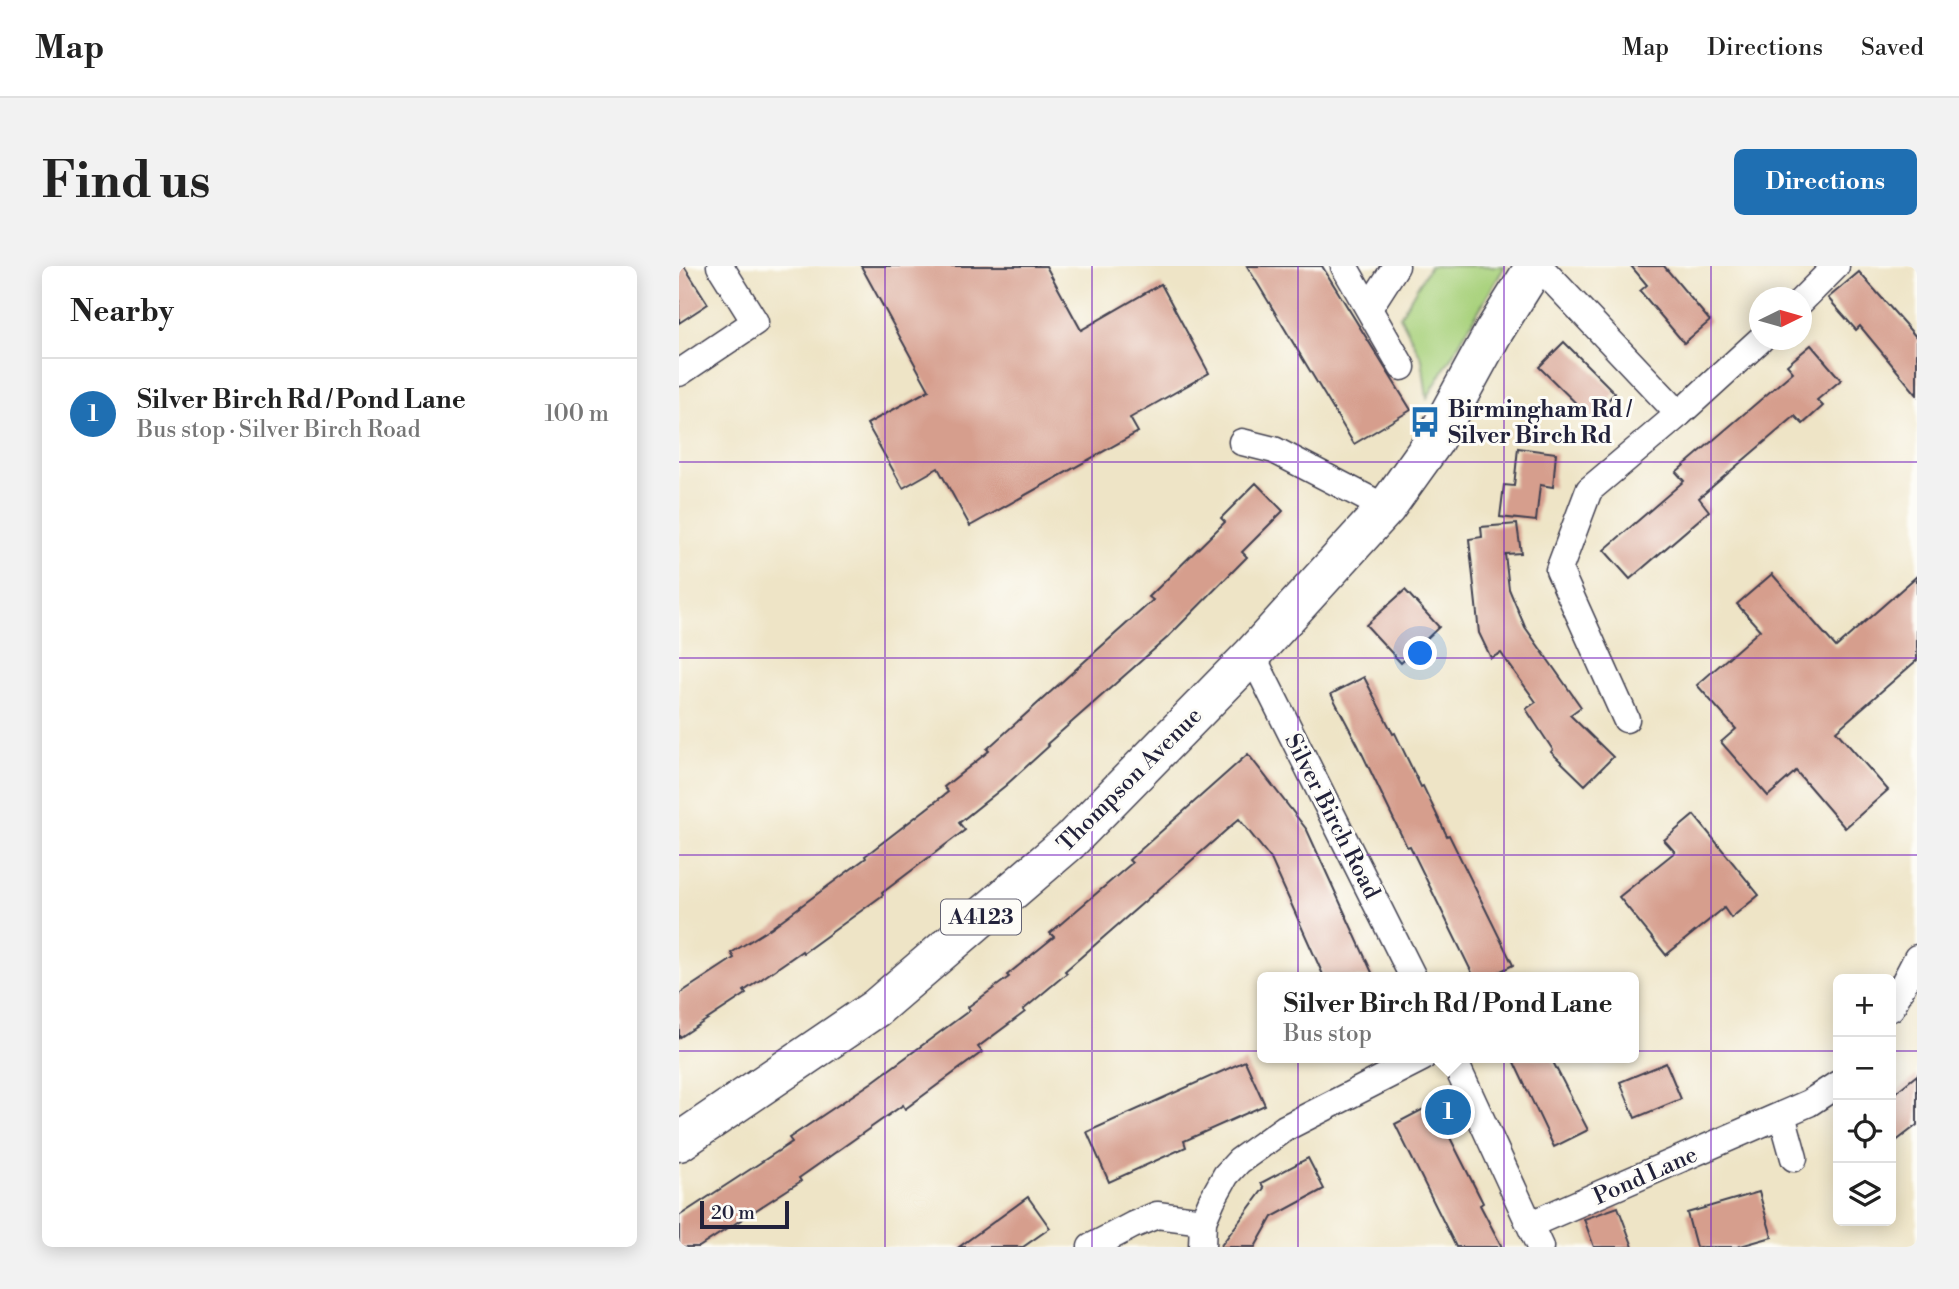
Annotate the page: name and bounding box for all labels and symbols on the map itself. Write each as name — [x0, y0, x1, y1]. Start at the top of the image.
north arrow — [1749, 287, 1812, 350]
place label: Birmingham Rd / Silver Birch Rd — [1448, 396, 1633, 450]
bus stop icon: Birmingham Rd / Silver Birch Rd — [1408, 405, 1442, 439]
your location — [1403, 636, 1437, 670]
street label: Thompson Avenue — [1052, 702, 1208, 858]
street label: Silver Birch Road — [1278, 729, 1386, 904]
road number: A4123 — [941, 900, 1021, 934]
pin: 1 — [1425, 1086, 1471, 1138]
street label: Pond Lane — [1589, 1141, 1702, 1211]
scale bar — [700, 1198, 789, 1230]

